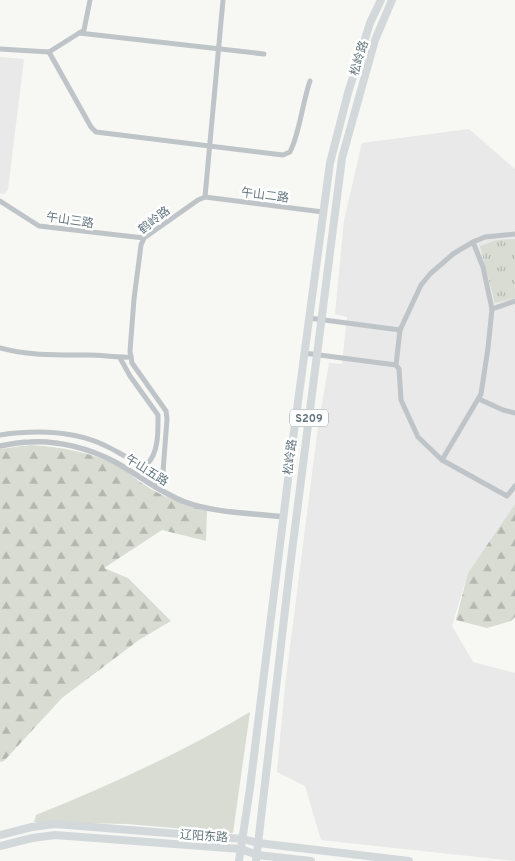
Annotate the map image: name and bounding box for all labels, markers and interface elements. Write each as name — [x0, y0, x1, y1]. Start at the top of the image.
street label: 松岭路 — [347, 39, 373, 78]
street label: 午山二路 — [240, 185, 290, 207]
street label: 鹤岭路 — [136, 203, 174, 238]
street label: 午山三路 — [45, 210, 95, 232]
road number: S209 — [290, 409, 328, 426]
street label: 松岭路 — [281, 438, 301, 476]
street label: 午山五路 — [122, 451, 171, 490]
street label: 辽阳东路 — [179, 827, 228, 847]

